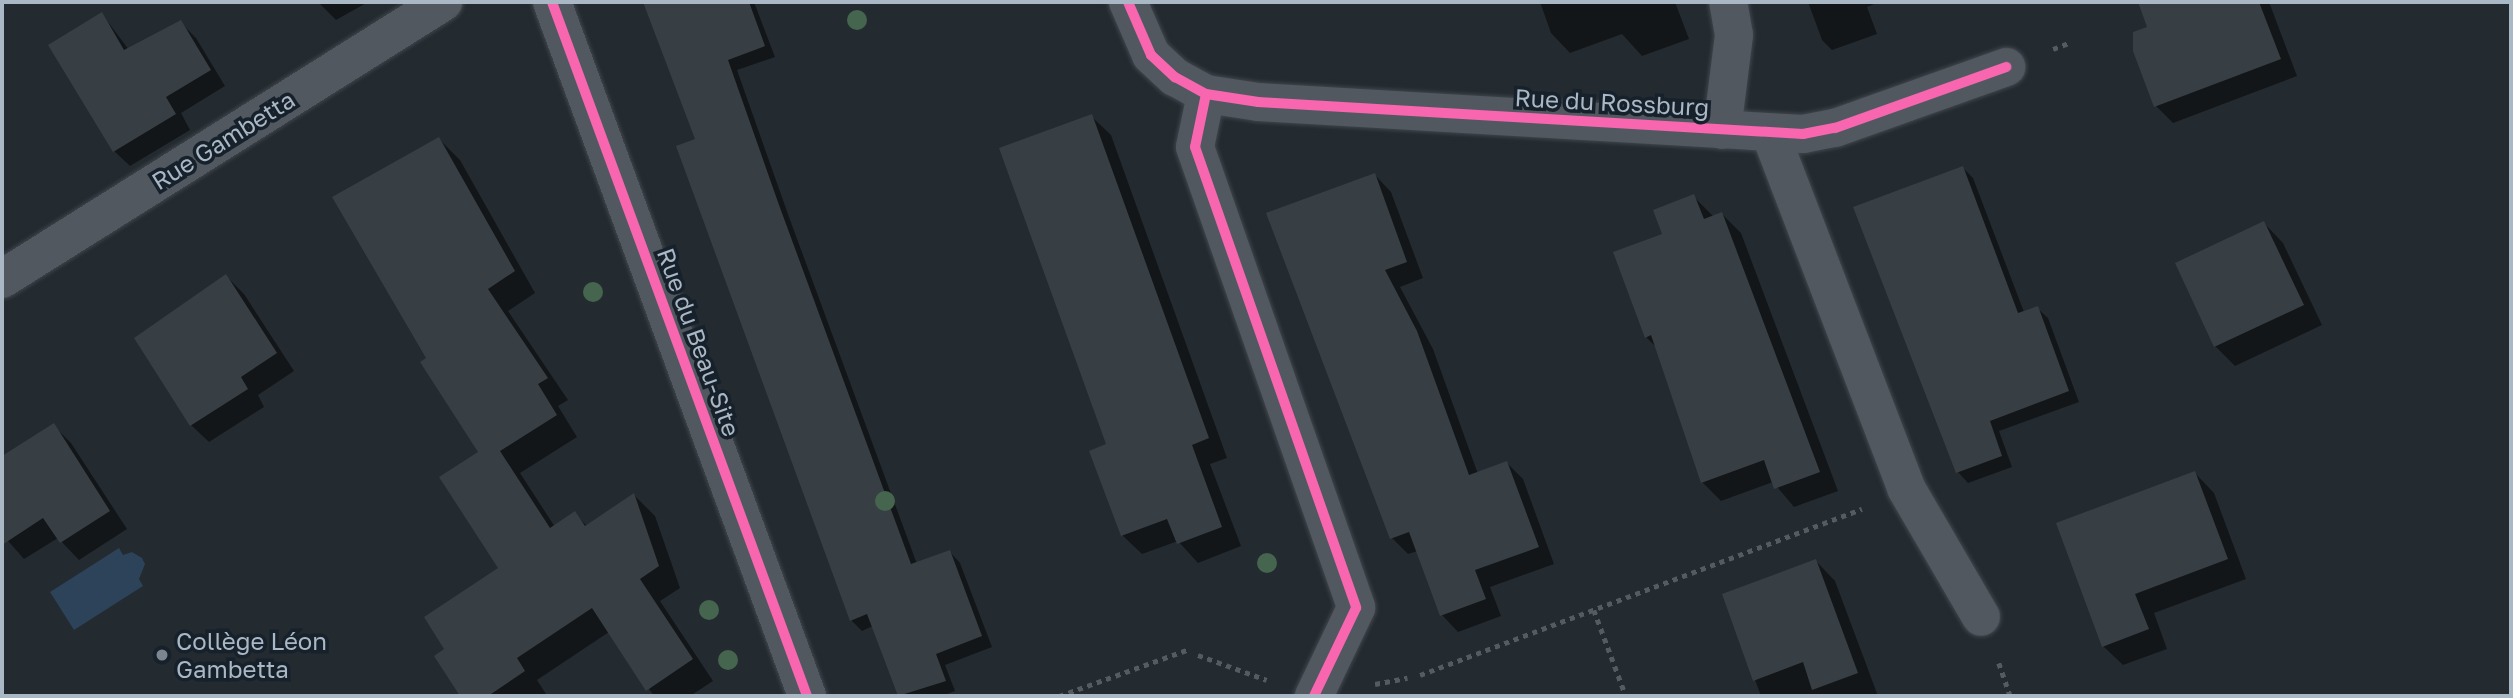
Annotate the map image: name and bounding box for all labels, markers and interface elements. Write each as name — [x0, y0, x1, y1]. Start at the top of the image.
street label: Rue du Rossburg — [1514, 83, 1710, 121]
street label: Rue Gambetta — [146, 85, 300, 195]
street label: Rue du Beau-Site — [652, 244, 746, 440]
place label: Collège Léon Gambetta — [176, 627, 327, 683]
marker: Collège Léon Gambetta — [154, 647, 170, 663]

